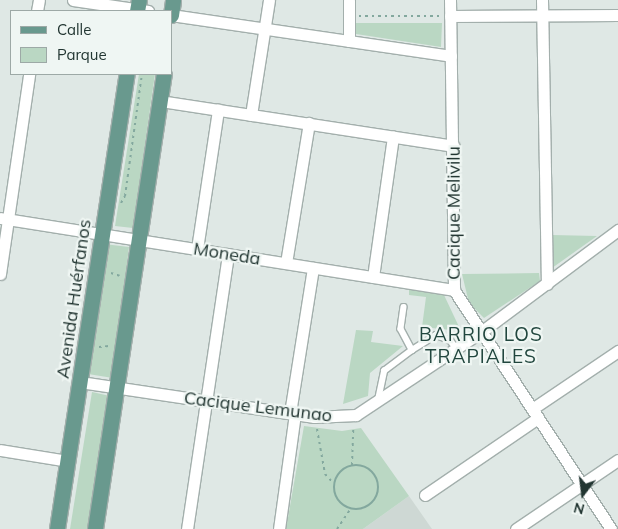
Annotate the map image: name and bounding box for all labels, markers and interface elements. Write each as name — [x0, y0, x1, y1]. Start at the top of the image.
legend — [10, 10, 172, 75]
text: Calle — [57, 20, 91, 39]
text: Parque — [57, 45, 107, 64]
street label: Cacique Melivilu — [443, 146, 465, 280]
street label: Avenida Huérfanos — [52, 218, 96, 380]
street label: Moneda — [192, 238, 262, 270]
district label: BARRIO LOS TRAPIALES — [418, 324, 544, 368]
street label: Cacique Lemunao — [183, 387, 333, 427]
north arrow — [558, 469, 608, 519]
text: N — [572, 498, 587, 519]

